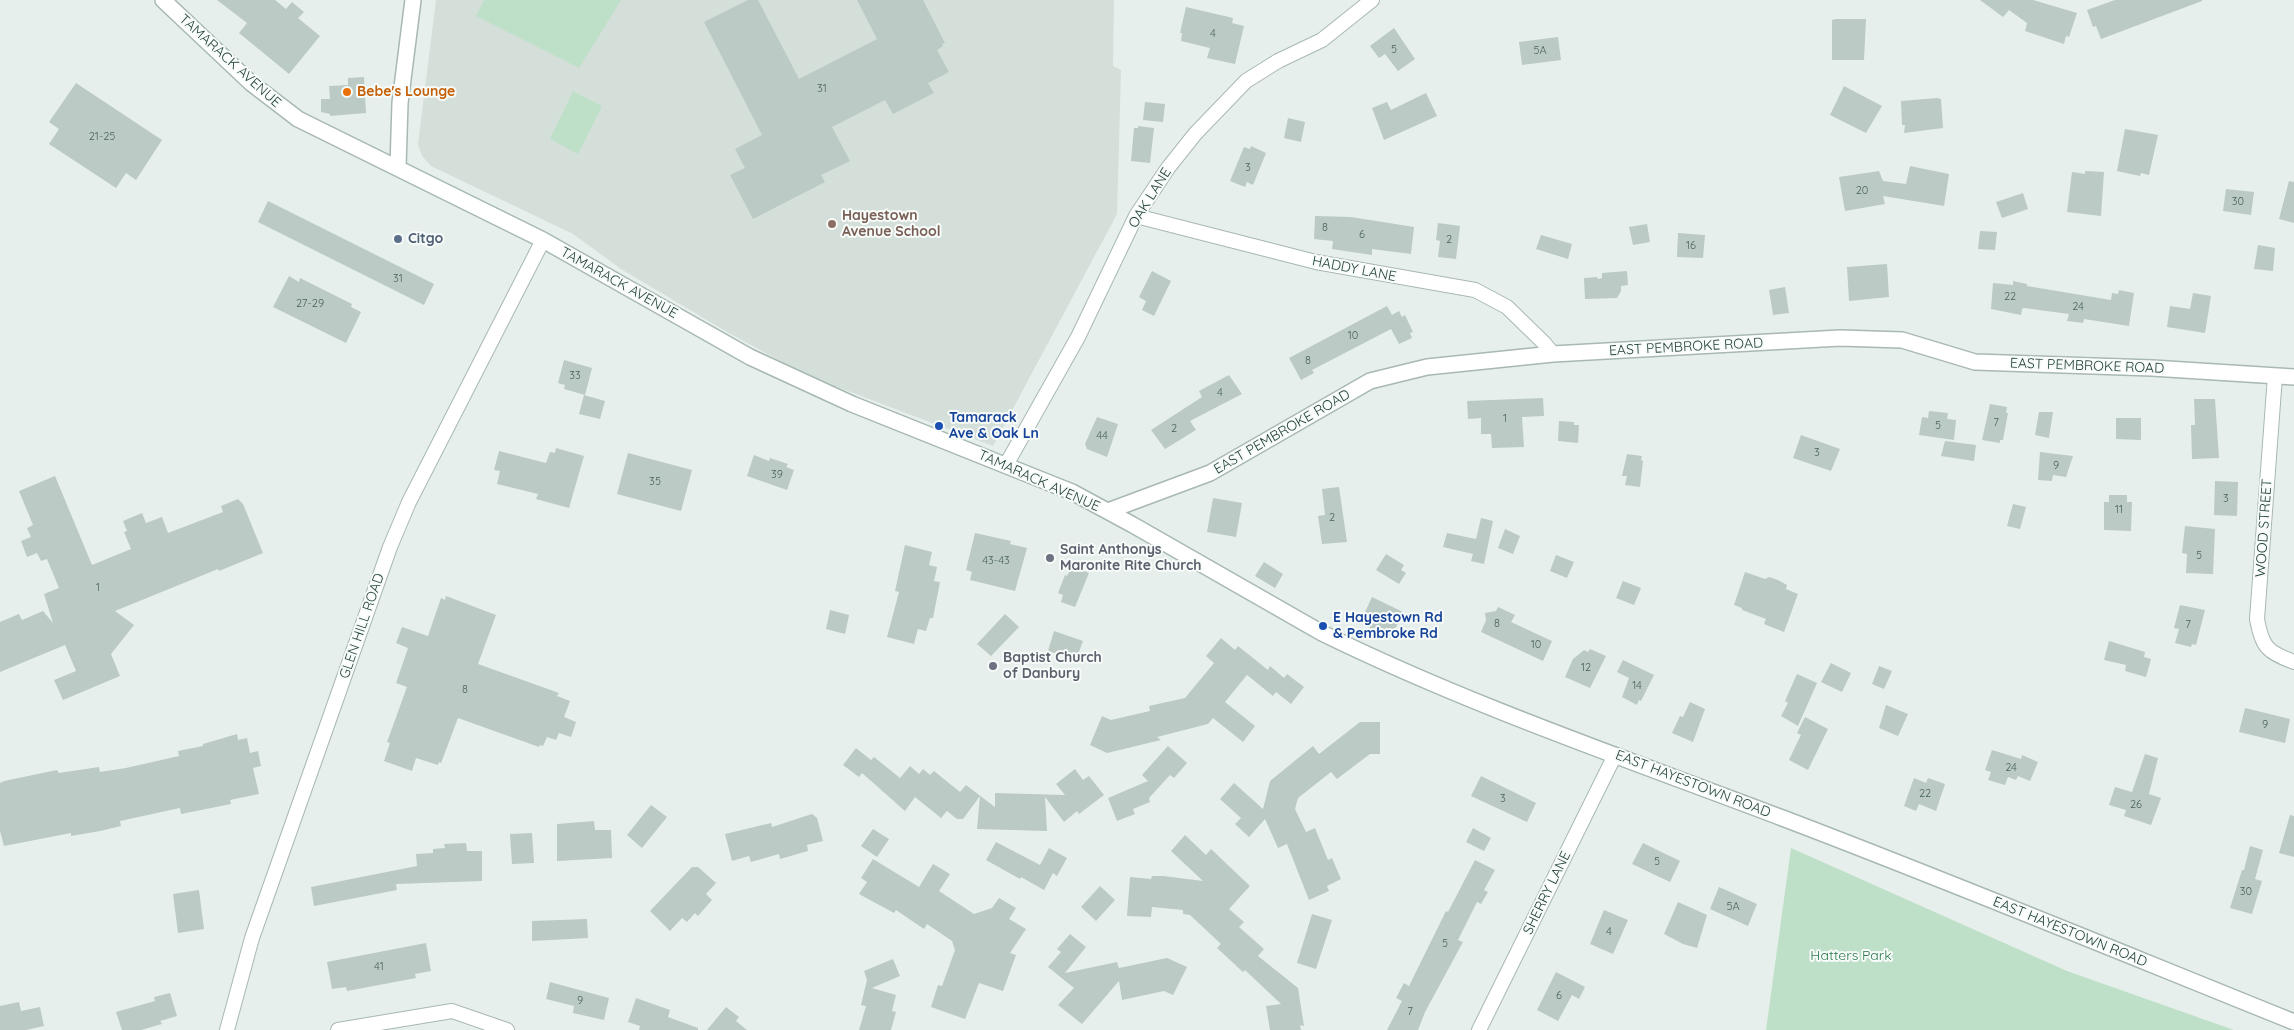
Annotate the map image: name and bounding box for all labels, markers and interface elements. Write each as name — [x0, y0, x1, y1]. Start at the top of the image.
street label: TAMARACK AVENUE — [176, 11, 284, 111]
house number: 4 — [1210, 27, 1216, 41]
house number: 5 — [1391, 43, 1397, 57]
house number: 5A — [1533, 44, 1547, 58]
house number: 31 — [817, 82, 827, 96]
place label: Bebe's Lounge — [357, 84, 455, 100]
marker: Bebe's Lounge — [341, 86, 353, 98]
house number: 21-25 — [89, 130, 115, 144]
house number: 3 — [1245, 161, 1251, 175]
street label: OAK LANE — [1125, 165, 1175, 231]
house number: 20 — [1856, 184, 1868, 198]
house number: 30 — [2232, 195, 2244, 209]
place label: Hayestown Avenue School — [842, 208, 940, 240]
marker: Hayestown Avenue School — [826, 218, 838, 230]
house number: 8 — [1322, 221, 1328, 235]
house number: 6 — [1359, 228, 1365, 242]
place label: Citgo — [408, 231, 443, 247]
marker: Citgo — [392, 233, 404, 245]
house number: 2 — [1446, 233, 1452, 247]
house number: 16 — [1686, 239, 1696, 253]
street label: TAMARACK AVENUE — [557, 244, 681, 322]
street label: HADDY LANE — [1311, 253, 1397, 285]
house number: 31 — [393, 272, 403, 286]
house number: 22 — [2004, 290, 2016, 304]
house number: 27-29 — [296, 297, 324, 311]
house number: 24 — [2072, 300, 2084, 314]
house number: 10 — [1348, 329, 1358, 343]
street label: EAST PEMBROKE ROAD — [1608, 335, 1764, 359]
house number: 8 — [1305, 354, 1311, 368]
street label: EAST PEMBROKE ROAD — [2010, 355, 2164, 377]
house number: 33 — [569, 369, 581, 383]
street label: EAST PEMBROKE ROAD — [1211, 386, 1353, 478]
house number: 4 — [1217, 386, 1223, 400]
place label: Tamarack Ave & Oak Ln — [949, 410, 1039, 442]
house number: 1 — [1503, 412, 1507, 426]
house number: 7 — [1993, 416, 1999, 430]
house number: 5 — [1935, 419, 1941, 433]
marker: Tamarack Ave & Oak Ln — [933, 420, 945, 432]
house number: 2 — [1171, 422, 1177, 436]
house number: 44 — [1096, 429, 1108, 443]
house number: 3 — [1814, 446, 1820, 460]
street label: TAMARACK AVENUE — [976, 447, 1102, 515]
house number: 9 — [2053, 459, 2059, 473]
house number: 39 — [771, 468, 783, 482]
house number: 35 — [649, 475, 661, 489]
street label: WOOD STREET — [2252, 478, 2276, 578]
house number: 3 — [2223, 492, 2229, 506]
house number: 11 — [2115, 503, 2123, 517]
house number: 2 — [1329, 511, 1335, 525]
place label: Saint Anthonys Maronite Rite Church — [1060, 542, 1201, 574]
house number: 5 — [2196, 549, 2202, 563]
marker: Saint Anthonys Maronite Rite Church — [1044, 552, 1056, 564]
house number: 43-43 — [982, 554, 1010, 568]
street label: GLEN HILL ROAD — [336, 571, 388, 681]
house number: 1 — [96, 581, 100, 595]
place label: E Hayestown Rd & Pembroke Rd — [1333, 610, 1443, 642]
house number: 8 — [1494, 617, 1500, 631]
house number: 7 — [2185, 618, 2191, 632]
marker: E Hayestown Rd & Pembroke Rd — [1317, 620, 1329, 632]
house number: 10 — [1531, 638, 1541, 652]
place label: Baptist Church of Danbury — [1003, 650, 1102, 682]
marker: Baptist Church of Danbury — [987, 660, 999, 672]
house number: 12 — [1581, 661, 1591, 675]
house number: 14 — [1632, 679, 1642, 693]
house number: 8 — [462, 683, 468, 697]
house number: 9 — [2262, 718, 2268, 732]
street label: EAST HAYESTOWN ROAD — [1613, 747, 1773, 821]
house number: 24 — [2005, 761, 2017, 775]
house number: 22 — [1919, 787, 1931, 801]
house number: 3 — [1500, 792, 1506, 806]
house number: 26 — [2130, 798, 2142, 812]
street label: SHERRY LANE — [1520, 849, 1574, 937]
house number: 5 — [1654, 855, 1660, 869]
house number: 30 — [2240, 885, 2252, 899]
street label: EAST HAYESTOWN ROAD — [1990, 893, 2150, 971]
house number: 5A — [1726, 900, 1740, 914]
house number: 4 — [1606, 925, 1612, 939]
house number: 5 — [1442, 937, 1448, 951]
park label: Hatters Park — [1810, 948, 1892, 964]
house number: 41 — [374, 960, 384, 974]
house number: 6 — [1556, 989, 1562, 1003]
house number: 9 — [577, 994, 583, 1008]
house number: 7 — [1407, 1005, 1413, 1019]

